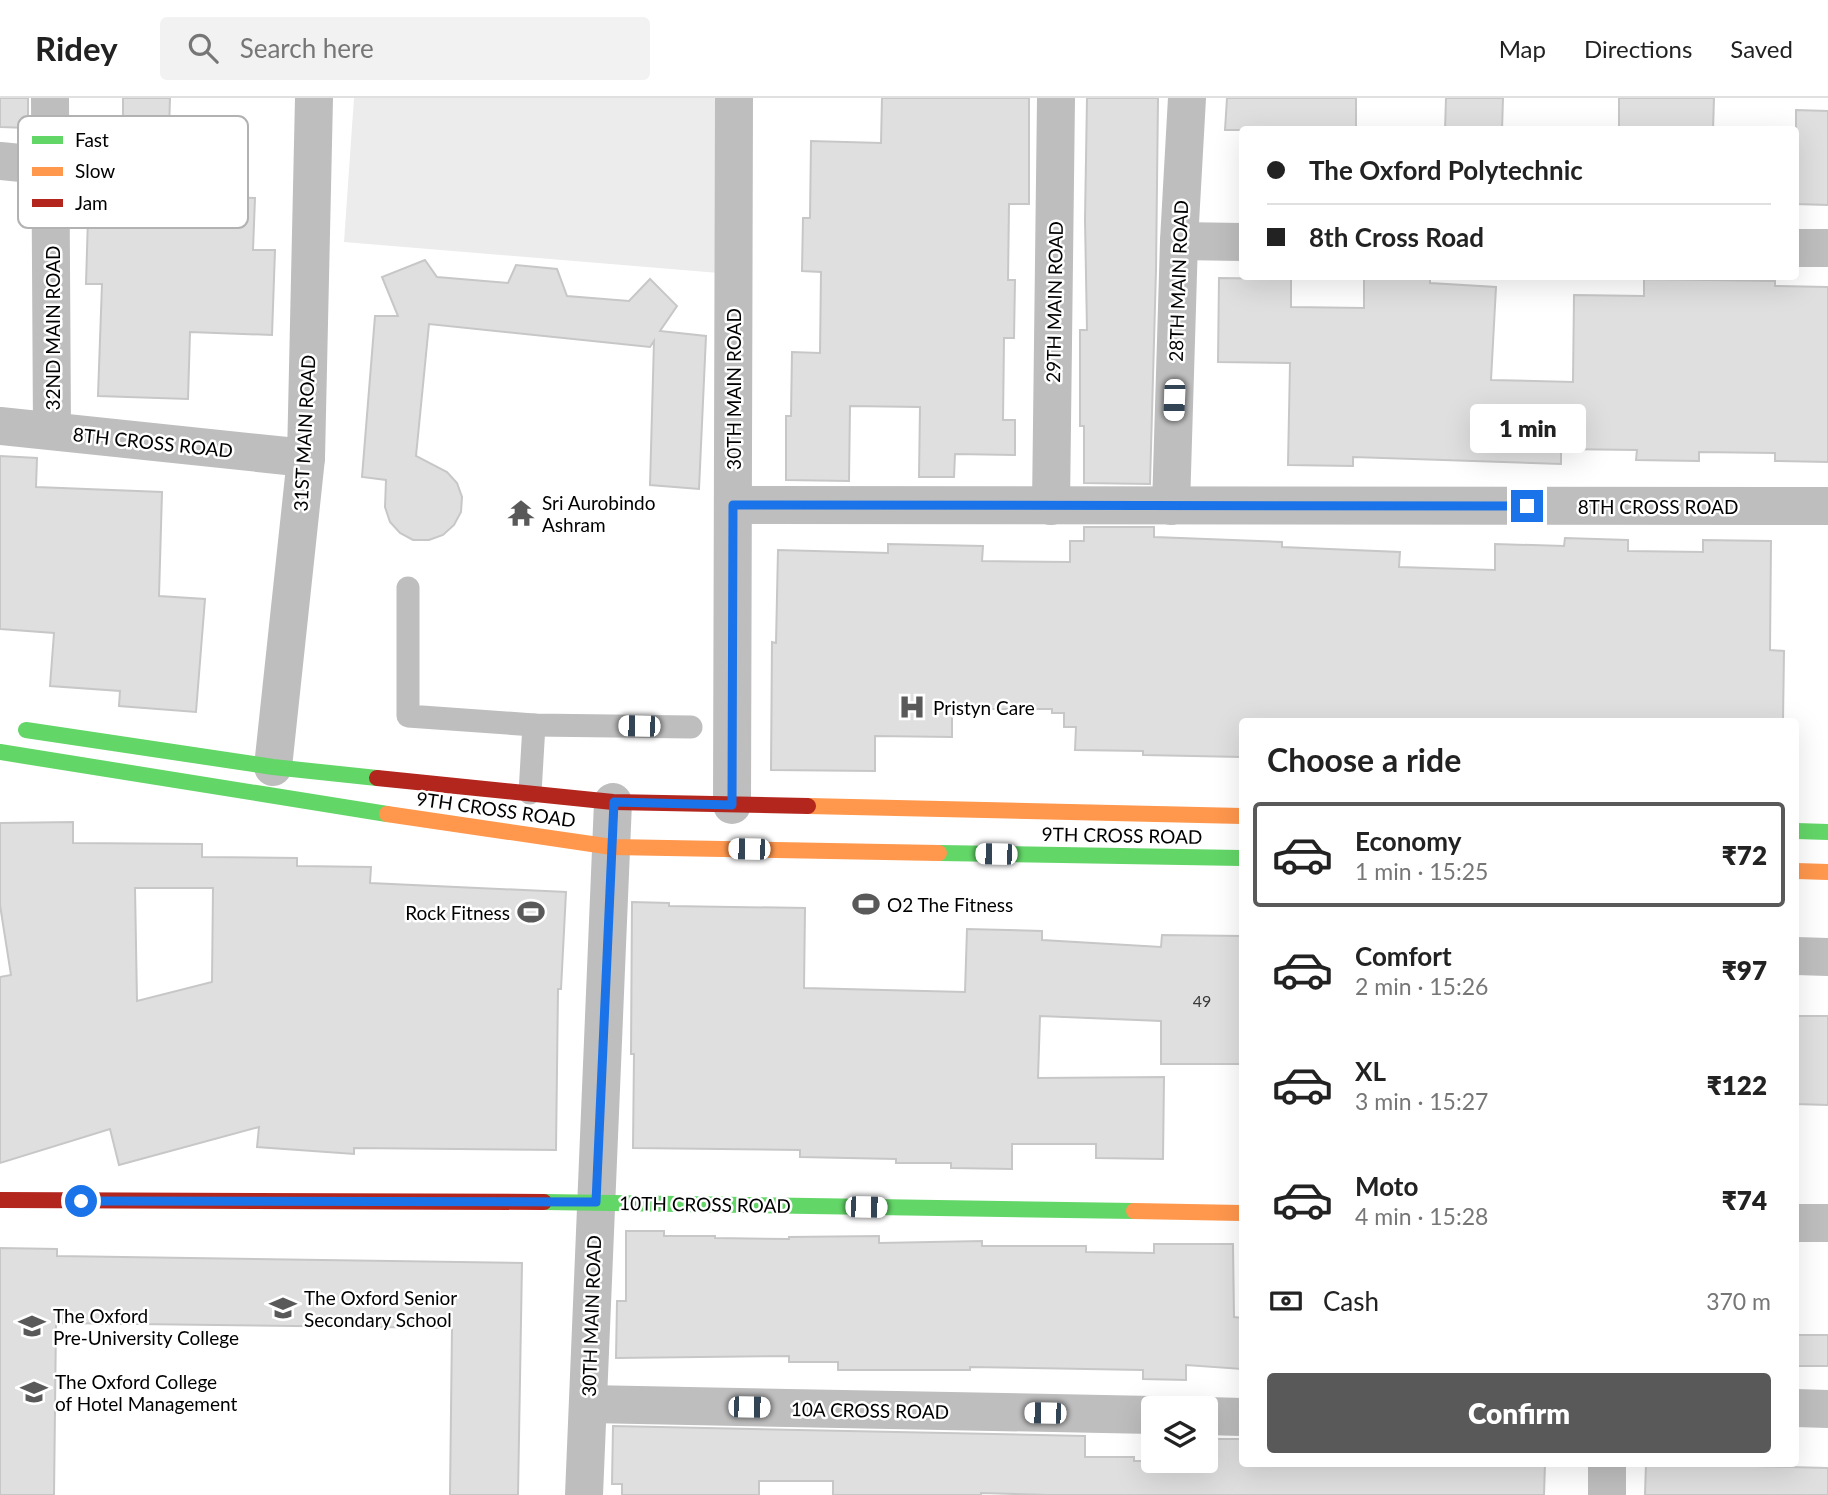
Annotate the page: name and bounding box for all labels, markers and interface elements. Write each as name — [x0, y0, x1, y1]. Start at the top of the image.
search box — [160, 17, 650, 80]
text: Ridey — [35, 28, 118, 68]
icon: search — [184, 29, 222, 67]
text: Search here — [240, 32, 374, 64]
text: Map — [1499, 34, 1546, 63]
text: Directions — [1584, 34, 1692, 63]
text: Saved — [1730, 34, 1793, 63]
legend — [18, 116, 248, 228]
text: Fast — [75, 128, 109, 151]
text: The Oxford Polytechnic — [1309, 154, 1583, 186]
text: Slow — [75, 159, 115, 182]
text: Jam — [75, 191, 108, 214]
street label: 28TH MAIN ROAD — [1164, 200, 1192, 362]
street label: 29TH MAIN ROAD — [1041, 221, 1067, 383]
text: 8th Cross Road — [1309, 221, 1484, 253]
street label: 32ND MAIN ROAD — [41, 246, 64, 411]
street label: 30TH MAIN ROAD — [722, 308, 745, 470]
street label: 31ST MAIN ROAD — [288, 354, 320, 512]
car — [1163, 379, 1186, 421]
callout: 1 min — [1469, 404, 1585, 454]
text: 1 min — [1499, 414, 1557, 442]
street label: 8TH CROSS ROAD — [72, 422, 234, 462]
route end — [1511, 490, 1543, 522]
place label: Sri Aurobindo Ashram — [542, 491, 656, 536]
street label: 8TH CROSS ROAD — [1578, 495, 1738, 518]
temple icon: Sri Aurobindo Ashram — [506, 498, 536, 528]
hospital icon: Pristyn Care — [897, 692, 927, 722]
place label: Pristyn Care — [933, 696, 1035, 719]
car — [618, 715, 661, 737]
text: Choose a ride — [1267, 740, 1461, 779]
street label: 9TH CROSS ROAD — [415, 786, 577, 832]
street label: 9TH CROSS ROAD — [1041, 822, 1203, 848]
icon: car — [1271, 823, 1334, 886]
text: Economy — [1355, 825, 1461, 857]
car — [728, 838, 771, 860]
text: ₹72 — [1722, 839, 1767, 871]
car — [975, 843, 1018, 865]
text: 1 min · 15:25 — [1355, 857, 1488, 885]
sports icon: O2 The Fitness — [851, 889, 881, 919]
place label: O2 The Fitness — [887, 893, 1013, 916]
sports icon: Rock Fitness — [516, 897, 546, 927]
place label: Rock Fitness — [405, 901, 510, 924]
icon: car — [1271, 938, 1334, 1001]
text: Comfort — [1355, 940, 1452, 972]
text: ₹97 — [1722, 954, 1767, 986]
text: 2 min · 15:26 — [1355, 972, 1488, 1000]
house number: 49 — [1193, 991, 1211, 1010]
icon: car — [1271, 1053, 1334, 1116]
text: XL — [1355, 1055, 1386, 1087]
text: ₹122 — [1707, 1069, 1767, 1101]
text: 3 min · 15:27 — [1355, 1087, 1488, 1115]
icon: car — [1271, 1168, 1334, 1231]
text: Moto — [1355, 1170, 1418, 1202]
text: ₹74 — [1722, 1184, 1767, 1216]
route start — [65, 1185, 97, 1217]
street label: 10TH CROSS ROAD — [619, 1191, 791, 1217]
car — [845, 1196, 888, 1218]
text: 4 min · 15:28 — [1355, 1202, 1488, 1230]
street label: 30TH MAIN ROAD — [577, 1235, 605, 1397]
icon: cash — [1267, 1282, 1305, 1320]
text: Cash — [1323, 1285, 1379, 1317]
place label: The Oxford Senior Secondary School — [304, 1286, 457, 1331]
text: 370 m — [1706, 1287, 1771, 1315]
school or university icon: The Oxford Senior Secondary School — [268, 1293, 298, 1323]
place label: The Oxford Pre-University College — [53, 1304, 239, 1349]
school or university icon: The Oxford Pre-University College — [17, 1311, 47, 1341]
place label: The Oxford College of Hotel Management — [55, 1370, 237, 1415]
button: Confirm — [1267, 1373, 1771, 1453]
school or university icon: The Oxford College of Hotel Management — [19, 1377, 49, 1407]
car — [728, 1396, 771, 1418]
map controls — [1141, 1396, 1218, 1473]
button: layers — [1141, 1396, 1218, 1473]
street label: 10A CROSS ROAD — [791, 1397, 949, 1423]
car — [1024, 1402, 1067, 1424]

